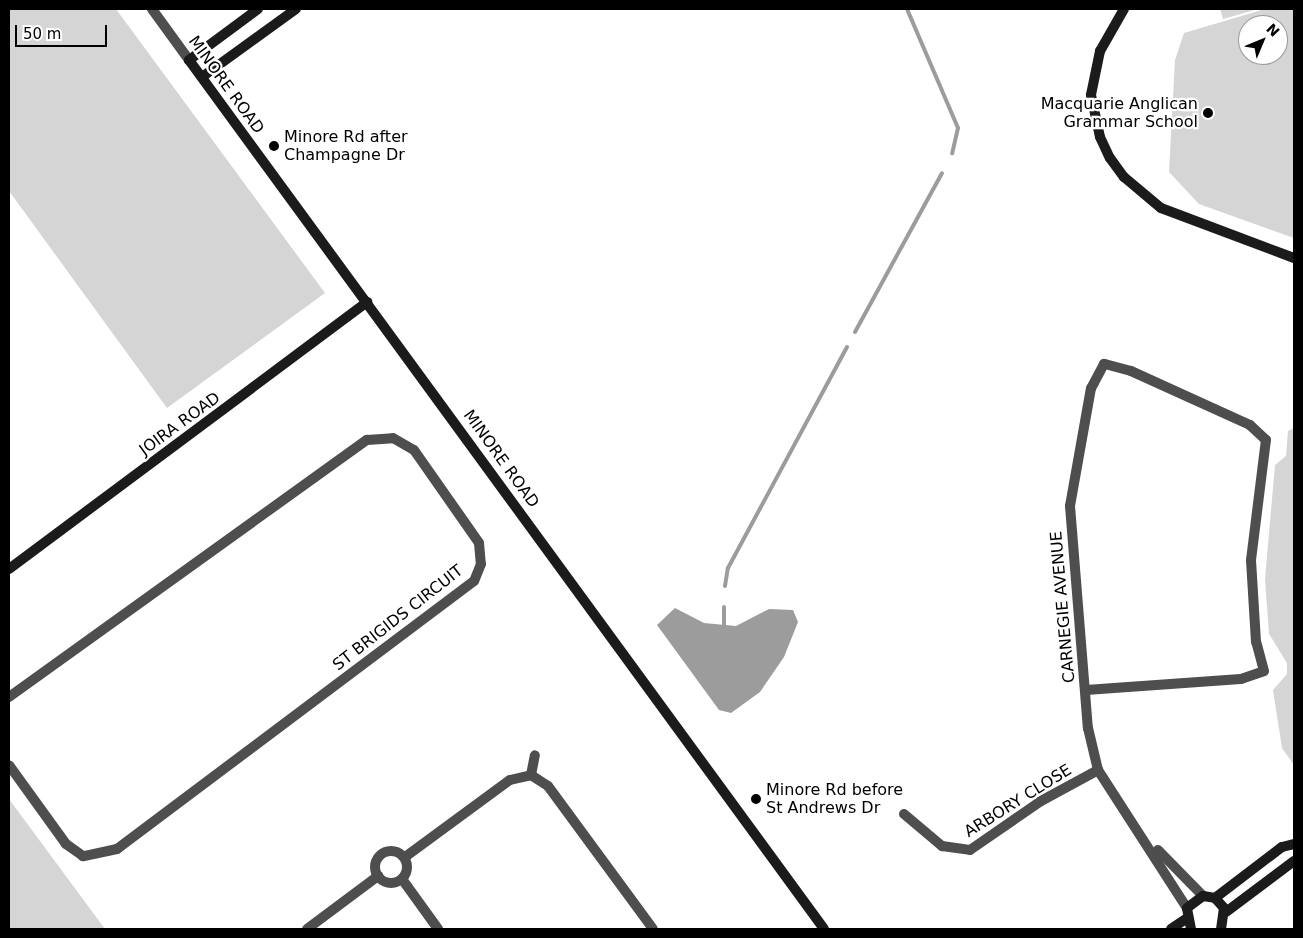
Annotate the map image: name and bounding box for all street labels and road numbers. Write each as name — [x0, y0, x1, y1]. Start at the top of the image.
street label: MINORE ROAD — [184, 32, 268, 138]
street label: JOIRA ROAD — [136, 388, 224, 460]
street label: MINORE ROAD — [459, 406, 543, 512]
street label: CARNEGIE AVENUE — [1047, 530, 1079, 684]
street label: ST BRIGIDS CIRCUIT — [329, 561, 467, 675]
street label: ARBORY CLOSE — [961, 760, 1075, 842]

